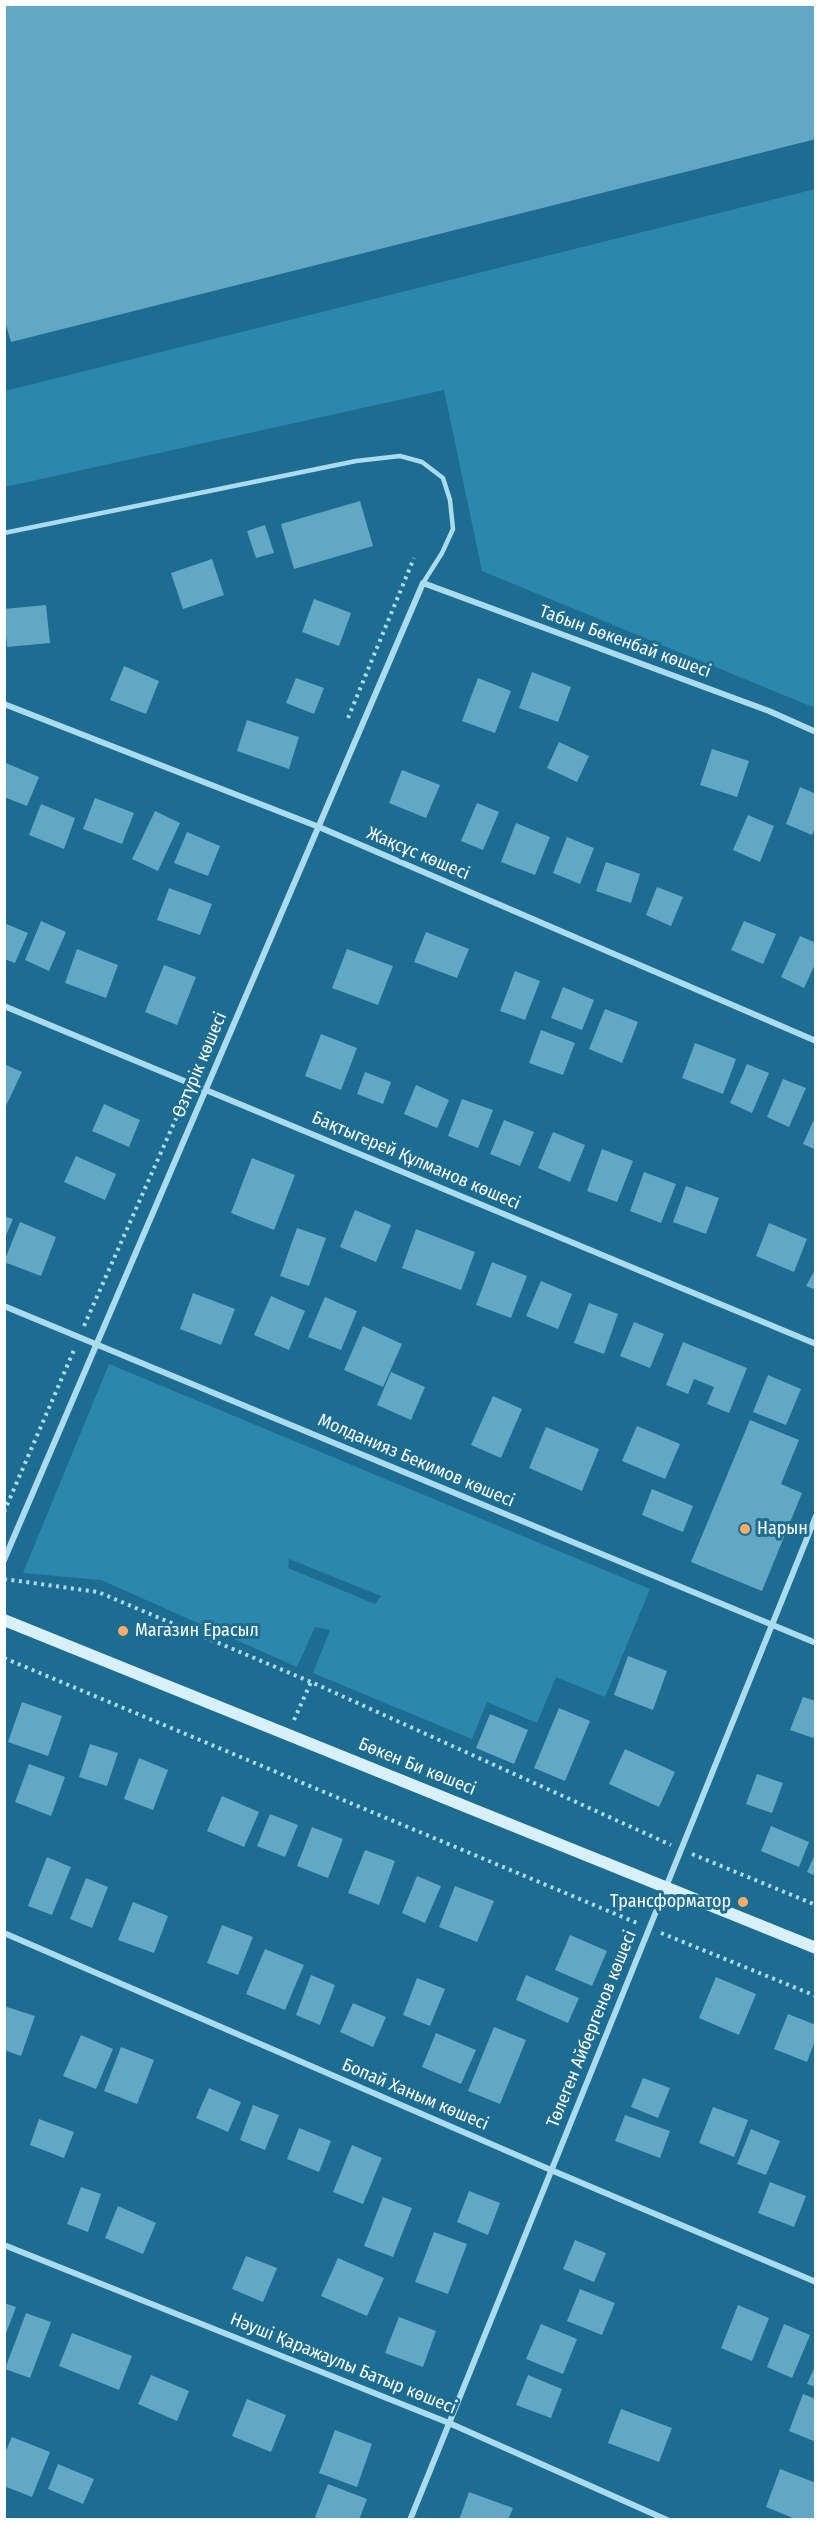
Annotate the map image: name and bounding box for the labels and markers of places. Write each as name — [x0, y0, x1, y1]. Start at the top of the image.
place label: Нарын — [757, 1518, 808, 1540]
marker: Нарын — [738, 1522, 752, 1536]
place label: Магазин Ерасыл — [135, 1620, 259, 1642]
marker: Магазин Ерасыл — [116, 1624, 130, 1638]
place label: Трансформатор — [610, 1891, 731, 1913]
marker: Трансформатор — [736, 1895, 750, 1909]

